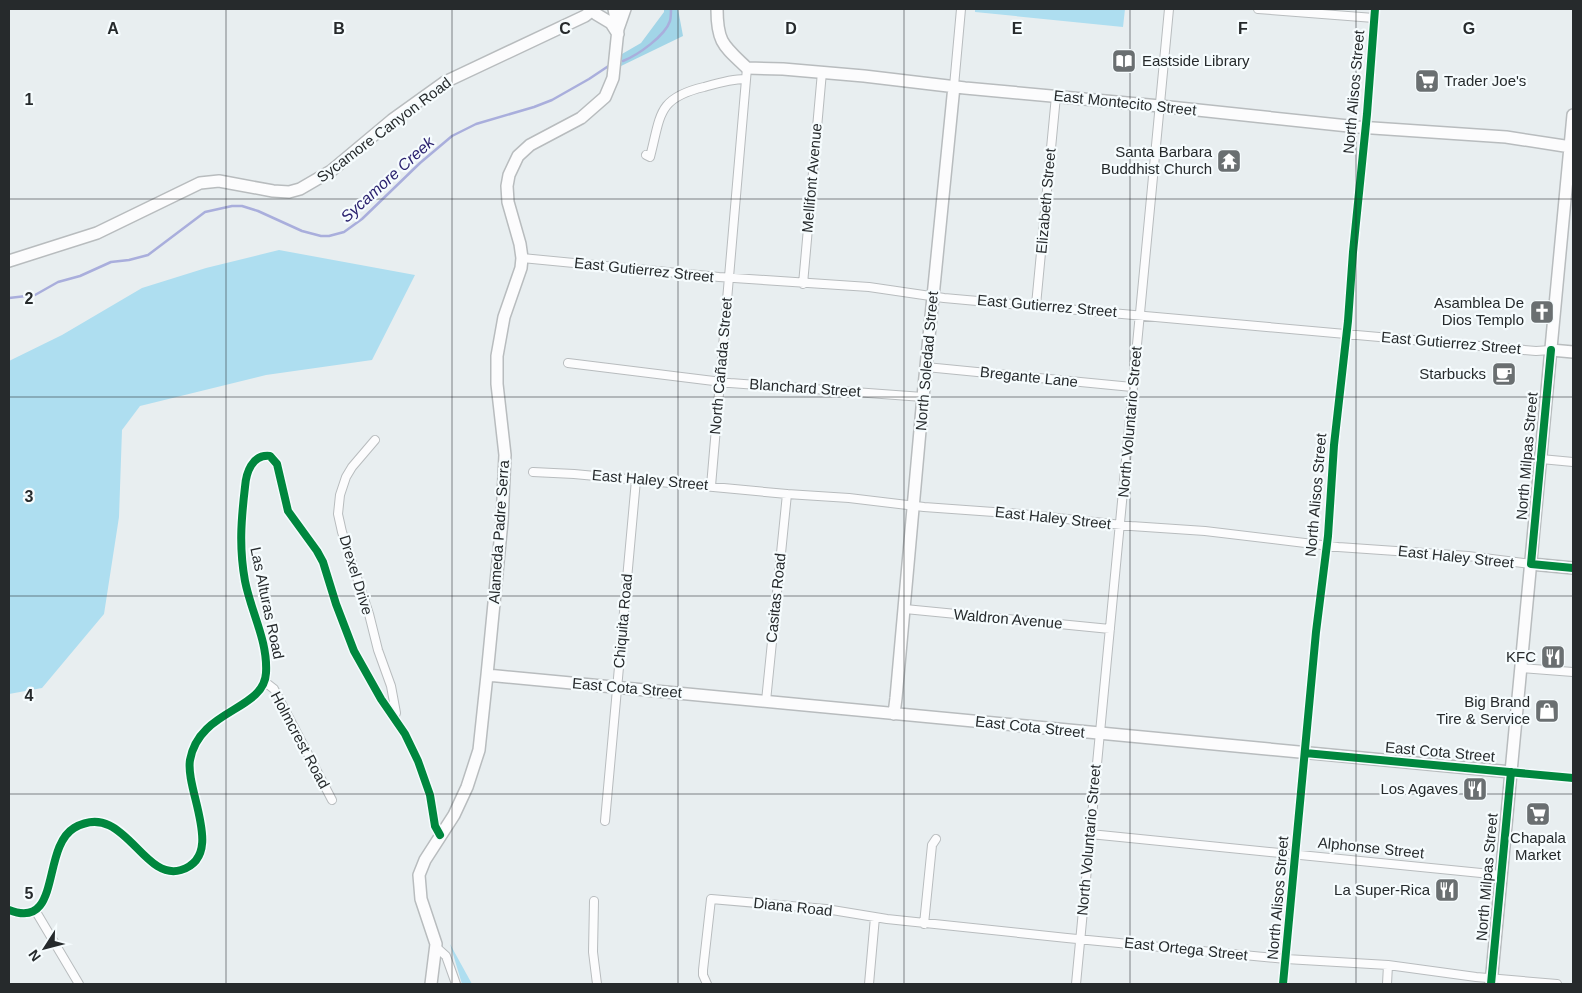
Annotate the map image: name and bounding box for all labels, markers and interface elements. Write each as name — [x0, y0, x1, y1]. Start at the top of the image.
text: A — [107, 20, 119, 37]
text: B — [333, 20, 345, 37]
text: C — [559, 20, 571, 37]
text: D — [785, 20, 797, 37]
text: E — [1012, 20, 1023, 37]
text: F — [1238, 20, 1248, 37]
text: G — [1463, 20, 1475, 37]
street label: North Alisos Street — [1340, 29, 1367, 155]
library icon: Eastside Library — [1111, 48, 1137, 74]
place label: Eastside Library — [1142, 52, 1250, 69]
supermarket icon: Trader Joe's — [1414, 68, 1440, 94]
place label: Trader Joe's — [1444, 72, 1526, 89]
street label: Sycamore Canyon Road — [313, 74, 454, 186]
street label: East Montecito Street — [1053, 87, 1198, 119]
text: 1 — [25, 91, 34, 108]
street label: Mellifont Avenue — [798, 123, 825, 233]
water label: Sycamore Creek — [337, 133, 438, 226]
place label: Santa Barbara Buddhist Church — [1101, 143, 1213, 177]
street label: Elizabeth Street — [1032, 147, 1059, 254]
temple icon: Santa Barbara Buddhist Church — [1216, 148, 1242, 174]
street label: East Gutierrez Street — [574, 254, 715, 285]
text: 2 — [25, 290, 34, 307]
street label: North Soledad Street — [912, 290, 941, 431]
street label: East Gutierrez Street — [977, 291, 1118, 320]
place label: Asamblea De Dios Templo — [1434, 294, 1524, 328]
street label: North Cañada Street — [706, 296, 735, 435]
church icon: Asamblea De Dios Templo — [1529, 299, 1555, 325]
street label: East Gutierrez Street — [1381, 328, 1522, 357]
street label: North Voluntario Street — [1114, 345, 1145, 498]
cafe icon: Starbucks — [1491, 361, 1517, 387]
street label: Bregante Lane — [979, 363, 1079, 390]
place label: Starbucks — [1419, 365, 1486, 382]
street label: Blanchard Street — [749, 375, 862, 400]
street label: North Milpas Street — [1512, 390, 1541, 521]
street label: North Alisos Street — [1302, 432, 1329, 558]
street label: Alameda Padre Serra — [485, 459, 512, 605]
street label: East Haley Street — [591, 466, 710, 493]
text: 3 — [25, 488, 34, 505]
street label: East Haley Street — [994, 503, 1113, 532]
street label: Drexel Drive — [336, 533, 377, 617]
street label: East Haley Street — [1397, 542, 1516, 571]
street label: Las Alturas Road — [247, 545, 288, 661]
street label: Casitas Road — [762, 552, 789, 644]
street label: Chiquita Road — [610, 573, 635, 669]
street label: Waldron Avenue — [953, 605, 1063, 632]
restaurant icon: KFC — [1540, 644, 1566, 670]
place label: KFC — [1506, 648, 1536, 665]
street label: East Cota Street — [571, 674, 683, 701]
text: 4 — [25, 687, 34, 704]
street label: Holmcrest Road — [268, 688, 333, 791]
place label: Big Brand Tire & Service — [1436, 693, 1530, 727]
shop icon: Big Brand Tire & Service — [1534, 698, 1560, 724]
street label: East Cota Street — [974, 712, 1086, 741]
street label: East Cota Street — [1384, 738, 1496, 765]
street label: North Voluntario Street — [1073, 763, 1104, 916]
restaurant icon: Los Agaves — [1462, 776, 1488, 802]
place label: Los Agaves — [1380, 780, 1458, 797]
supermarket icon: Chapala Market — [1525, 801, 1551, 827]
street label: North Milpas Street — [1472, 811, 1501, 942]
place label: Chapala Market — [1510, 829, 1567, 863]
street label: Alphonse Street — [1317, 833, 1426, 862]
street label: North Alisos Street — [1264, 835, 1291, 961]
restaurant icon: La Super-Rica — [1434, 877, 1460, 903]
place label: La Super-Rica — [1334, 881, 1431, 898]
text: 5 — [25, 885, 34, 902]
street label: Diana Road — [753, 894, 833, 919]
north arrow — [20, 923, 70, 973]
street label: East Ortega Street — [1123, 934, 1250, 964]
text: N — [25, 947, 44, 964]

